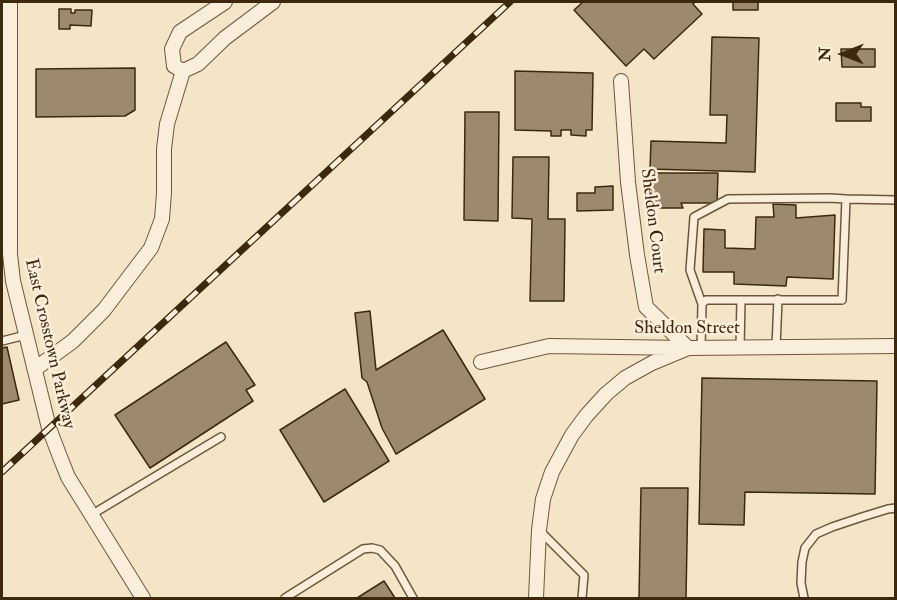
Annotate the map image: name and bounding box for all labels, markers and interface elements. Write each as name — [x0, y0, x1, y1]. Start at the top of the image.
north arrow — [813, 24, 873, 84]
text: N — [815, 47, 835, 61]
street label: Sheldon Court — [635, 167, 669, 275]
street label: East Crosstown Parkway — [19, 257, 79, 431]
street label: Sheldon Street — [634, 318, 740, 340]

